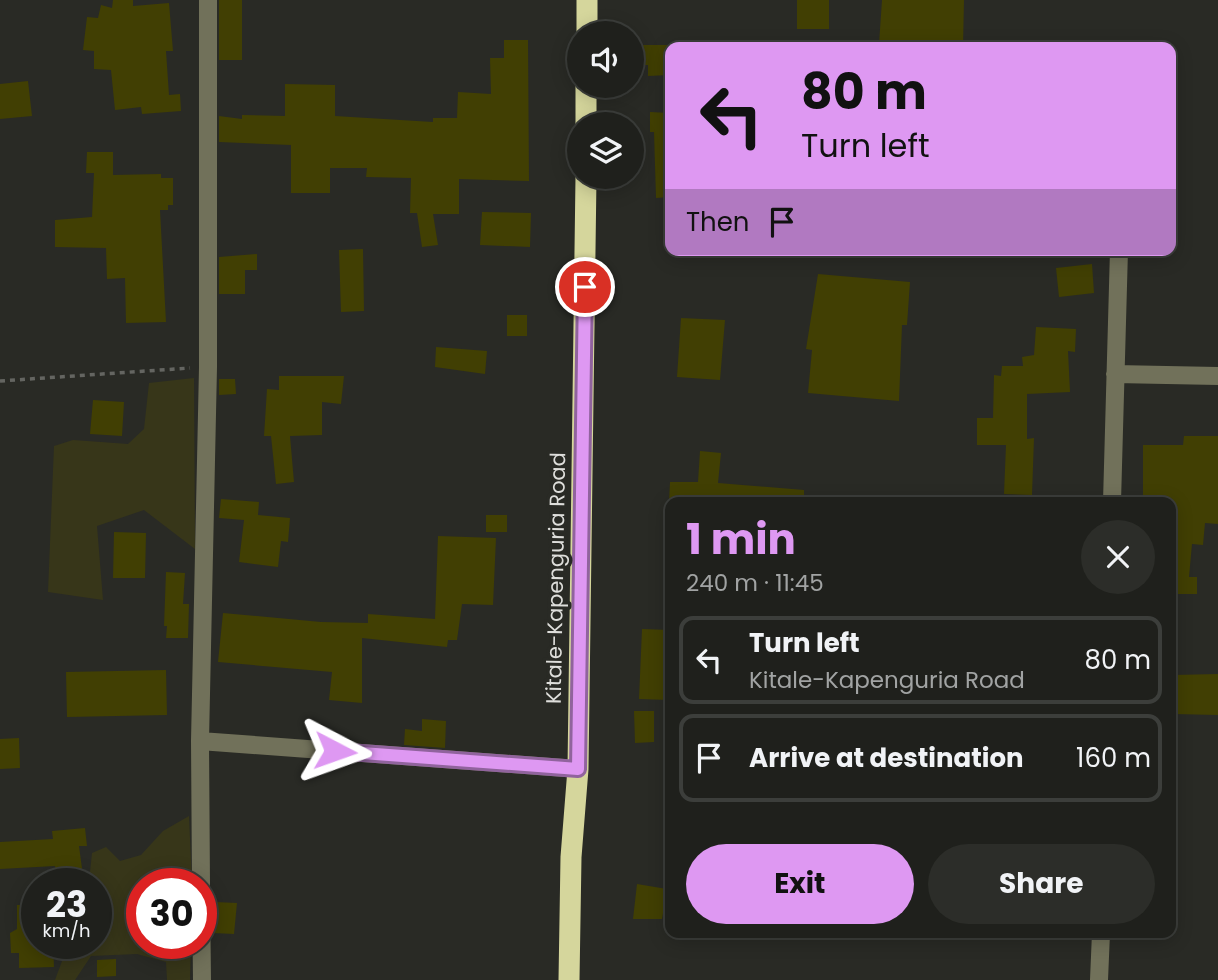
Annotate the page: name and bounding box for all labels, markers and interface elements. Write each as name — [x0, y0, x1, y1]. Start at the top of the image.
map controls — [567, 21, 644, 189]
button: sound — [567, 21, 644, 98]
text: 80 m — [801, 58, 927, 126]
icon: left — [686, 70, 777, 161]
button: layers — [567, 112, 644, 189]
text: Turn left — [801, 123, 930, 168]
icon: arrive — [763, 203, 801, 241]
text: Then — [686, 204, 749, 240]
pin — [555, 257, 615, 317]
icon: arrive — [566, 268, 604, 306]
street label: Kitale-Kapenguria Road — [539, 452, 572, 704]
text: 1 min — [686, 510, 796, 569]
button: close — [1081, 520, 1155, 594]
text: 240 m · 11:45 — [686, 567, 824, 599]
text: Turn left — [749, 625, 860, 661]
icon: left — [690, 641, 728, 679]
text: 80 m — [1085, 642, 1151, 678]
text: Kitale-Kapenguria Road — [749, 664, 1025, 696]
position arrow — [298, 714, 372, 788]
icon: arrive — [690, 739, 728, 777]
text: Arrive at destination — [749, 740, 1024, 776]
text: 160 m — [1076, 740, 1151, 776]
button: Exit — [686, 844, 914, 924]
button: Share — [928, 844, 1155, 924]
speed limit sign: 30 — [126, 868, 217, 959]
text: 23 — [46, 880, 87, 929]
text: km/h — [43, 918, 90, 943]

